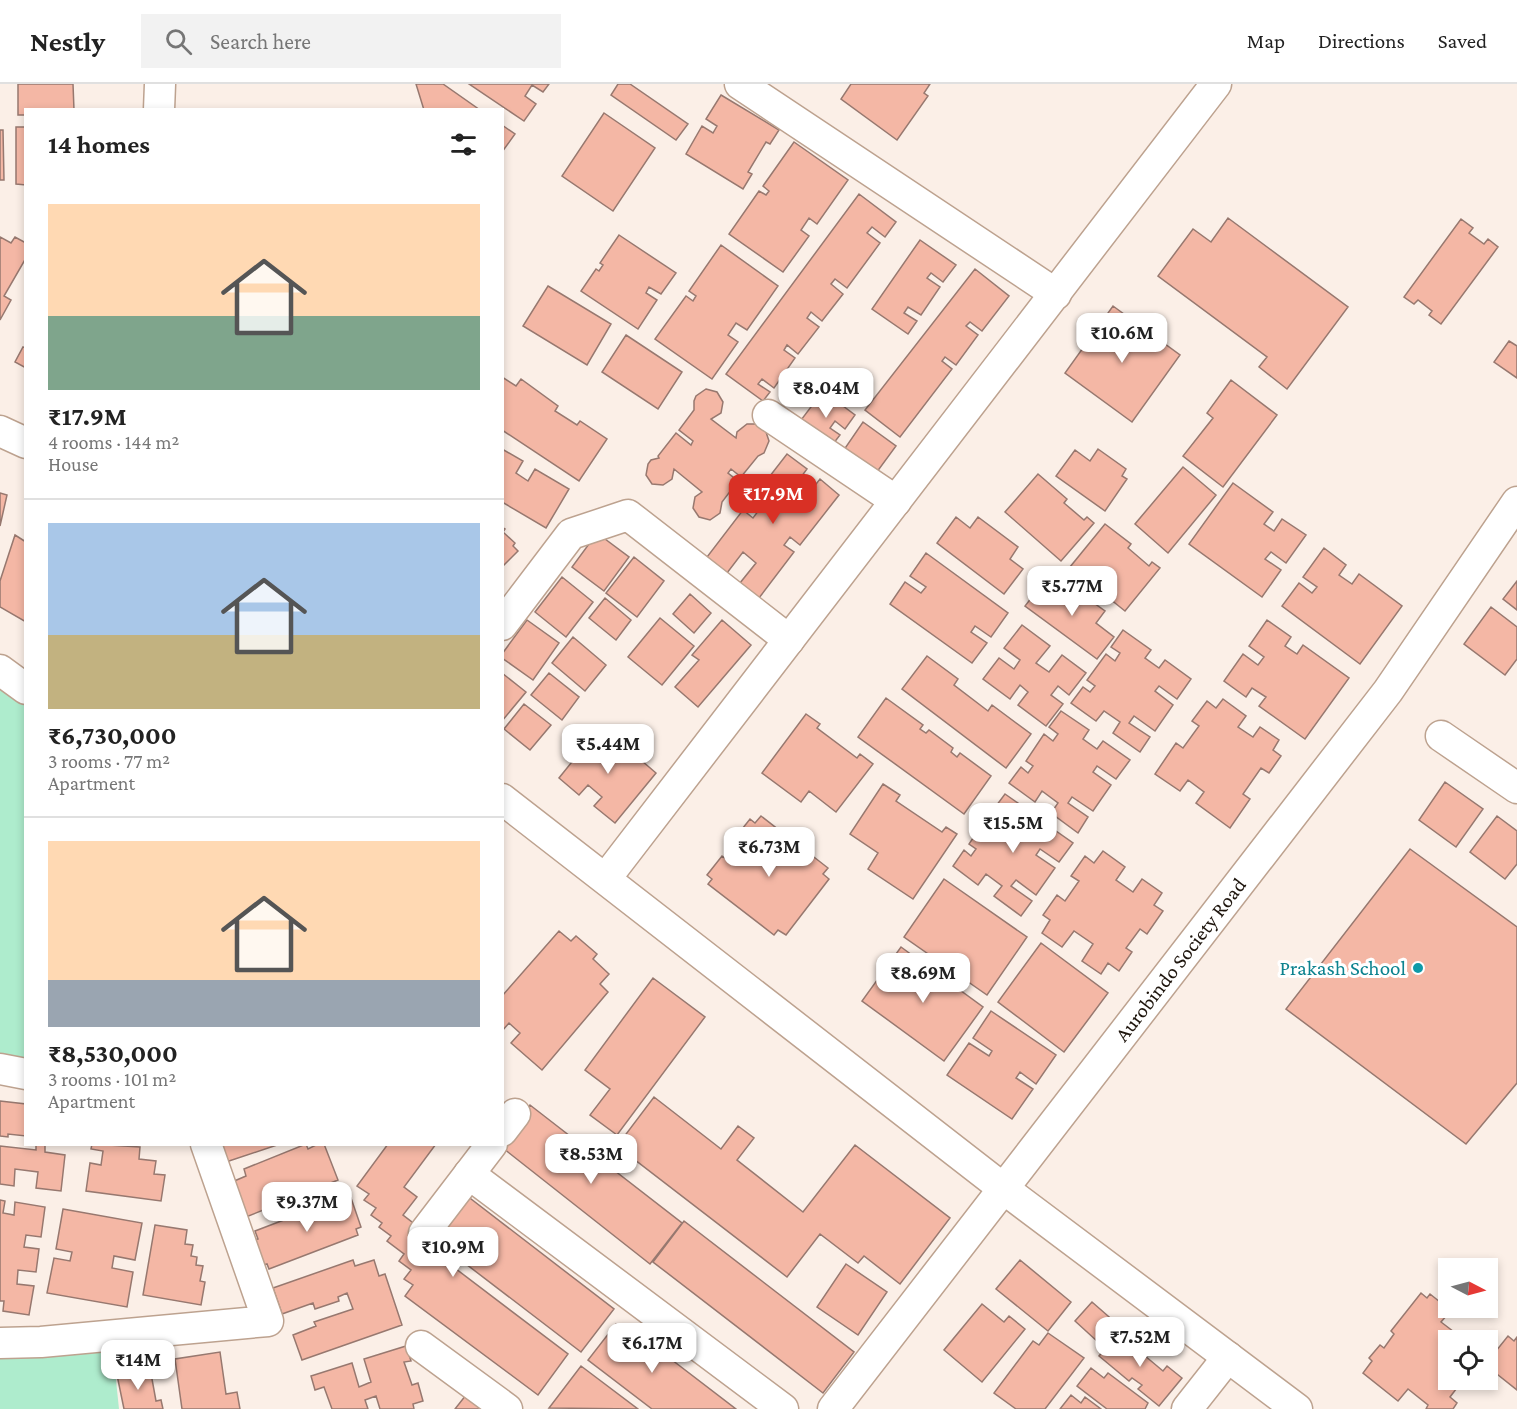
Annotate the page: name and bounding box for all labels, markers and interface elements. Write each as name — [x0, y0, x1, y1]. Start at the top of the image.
search box — [141, 14, 561, 68]
icon: search — [162, 25, 195, 58]
text: Nestly — [30, 26, 105, 57]
text: Search here — [210, 29, 311, 54]
text: Map — [1247, 29, 1285, 53]
text: Directions — [1318, 29, 1405, 53]
text: Saved — [1438, 29, 1487, 53]
icon: filters — [447, 128, 480, 161]
text: 14 homes — [48, 130, 150, 159]
icon: home — [210, 243, 318, 351]
pin: ₹10.6M — [1073, 313, 1171, 364]
text: ₹10.6M — [1090, 321, 1154, 343]
pin: ₹8.04M — [777, 368, 875, 419]
text: ₹8.04M — [792, 376, 860, 398]
text: ₹17.9M — [48, 402, 127, 431]
text: 4 rooms · 144 m² — [48, 431, 179, 453]
text: House — [48, 453, 98, 475]
pin: ₹17.9M — [724, 474, 822, 525]
text: ₹17.9M — [743, 482, 803, 504]
icon: home — [210, 562, 318, 670]
pin: ₹5.77M — [1023, 566, 1121, 617]
text: ₹5.77M — [1041, 574, 1103, 596]
text: ₹6,730,000 — [48, 721, 177, 750]
pin: ₹5.44M — [559, 724, 657, 775]
text: ₹5.44M — [576, 732, 640, 754]
text: 3 rooms · 77 m² — [48, 750, 170, 772]
text: Apartment — [48, 772, 135, 794]
pin: ₹15.5M — [964, 803, 1062, 854]
text: ₹15.5M — [983, 811, 1043, 833]
pin: ₹6.73M — [720, 827, 818, 878]
text: ₹6.73M — [738, 835, 800, 857]
street label: Aurobindo Society Road — [1110, 873, 1251, 1046]
icon: home — [210, 880, 318, 988]
pin: ₹8.69M — [874, 953, 972, 1004]
place label: Prakash School — [1280, 956, 1406, 980]
text: ₹8.69M — [890, 961, 956, 983]
marker: Prakash School — [1411, 961, 1425, 975]
text: ₹8,530,000 — [48, 1039, 178, 1068]
text: 3 rooms · 101 m² — [48, 1068, 176, 1090]
text: Apartment — [48, 1090, 135, 1112]
pin: ₹8.53M — [542, 1134, 640, 1185]
text: ₹8.53M — [559, 1142, 623, 1164]
pin: ₹9.37M — [258, 1182, 356, 1233]
text: ₹9.37M — [276, 1190, 338, 1212]
pin: ₹10.9M — [404, 1227, 502, 1278]
text: ₹10.9M — [421, 1235, 485, 1257]
north arrow — [1438, 1258, 1498, 1318]
map controls — [1438, 1258, 1498, 1390]
pin: ₹7.52M — [1091, 1317, 1189, 1368]
pin: ₹6.17M — [603, 1323, 701, 1374]
text: ₹7.52M — [1109, 1325, 1171, 1347]
button: locate — [1438, 1330, 1498, 1390]
text: ₹6.17M — [621, 1331, 683, 1353]
pin: ₹14M — [102, 1340, 174, 1391]
text: ₹14M — [115, 1348, 161, 1370]

